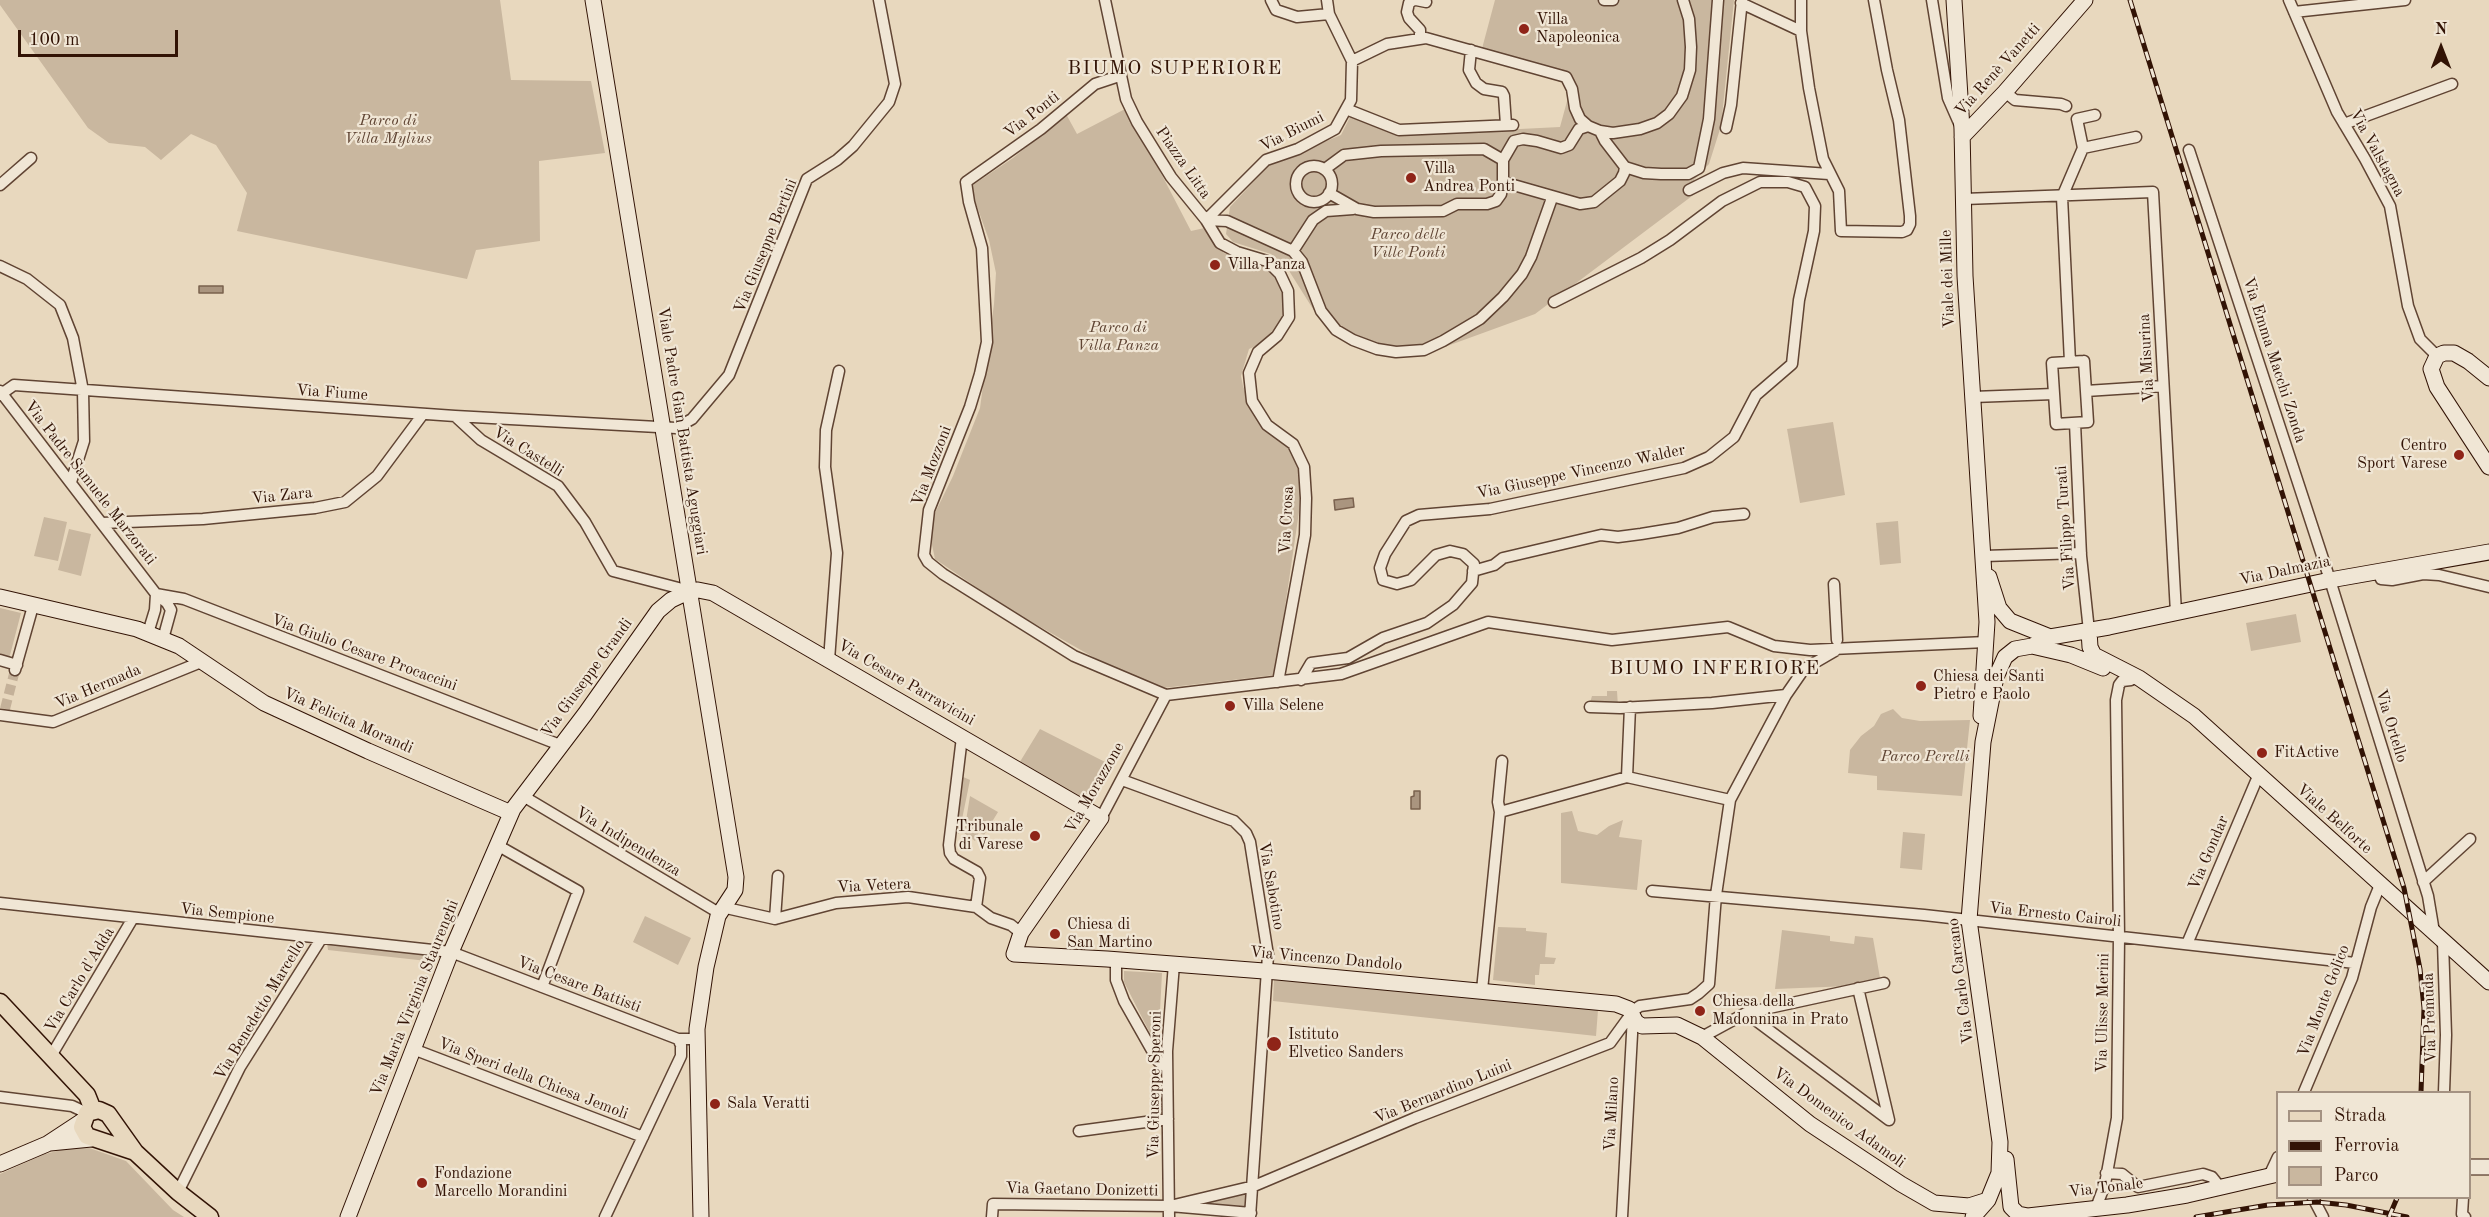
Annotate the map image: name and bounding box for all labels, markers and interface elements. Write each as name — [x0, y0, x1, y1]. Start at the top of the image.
place label: Villa Napoleonica — [1536, 10, 1620, 48]
scale bar — [21, 18, 182, 56]
north arrow — [2411, 18, 2471, 78]
street label: Via Renè Vanetti — [1951, 20, 2045, 120]
marker: Villa Napoleonica — [1517, 22, 1531, 36]
text: N — [2435, 22, 2447, 38]
text: 100 m — [29, 31, 80, 49]
district label: BIUMO SUPERIORE — [1067, 57, 1283, 81]
street label: Via Ponti — [1001, 87, 1063, 143]
street label: Via Valstagna — [2345, 106, 2409, 200]
street label: Via Biumi — [1257, 108, 1327, 156]
park label: Parco di Villa Mylius — [344, 111, 432, 149]
street label: Piazza Litta — [1151, 123, 1215, 203]
place label: Villa Andrea Ponti — [1423, 159, 1515, 197]
marker: Villa Andrea Ponti — [1404, 171, 1418, 185]
street label: Via Giuseppe Bertini — [730, 176, 802, 316]
park label: Parco delle Ville Ponti — [1371, 225, 1445, 263]
street label: Viale dei Mille — [1937, 230, 1959, 328]
place label: Villa Panza — [1227, 255, 1306, 275]
marker: Villa Panza — [1208, 258, 1222, 272]
street label: Via Emma Macchi Zonda — [2238, 275, 2310, 445]
street label: Viale Padre Gian Battista Aguggiari — [653, 306, 711, 556]
street label: Via Misurina — [2135, 313, 2159, 403]
park label: Parco di Villa Panza — [1077, 318, 1159, 356]
street label: Via Fiume — [295, 381, 369, 405]
street label: Via Padre Samuele Marzorati — [20, 397, 160, 569]
street label: Via Castelli — [489, 423, 567, 481]
street label: Via Mozzoni — [908, 423, 956, 509]
place label: Centro Sport Varese — [2357, 436, 2447, 474]
street label: Via Giuseppe Vincenzo Walder — [1475, 440, 1687, 504]
marker: Centro Sport Varese — [2452, 448, 2466, 462]
street label: Via Filippo Turati — [2052, 465, 2080, 591]
street label: Via Zara — [251, 483, 313, 509]
street label: Via Crosa — [1276, 485, 1298, 555]
street label: Via Dalmazia — [2238, 552, 2332, 590]
street label: Via Giulio Cesare Procaccini — [268, 610, 460, 696]
street label: Via Giuseppe Grandi — [537, 615, 637, 741]
street label: Via Cesare Parravicini — [834, 636, 978, 730]
district label: BIUMO INFERIORE — [1609, 657, 1821, 681]
street label: Via Hermada — [52, 660, 144, 714]
place label: Chiesa dei Santi Pietro e Paolo — [1933, 667, 2044, 705]
marker: Chiesa dei Santi Pietro e Paolo — [1914, 679, 1928, 693]
street label: Via Felicita Morandi — [280, 684, 416, 758]
street label: Via Ortello — [2371, 687, 2411, 765]
place label: Villa Selene — [1242, 696, 1324, 716]
marker: Villa Selene — [1223, 699, 1237, 713]
street label: Via Morazzone — [1061, 739, 1129, 837]
place label: FitActive — [2274, 743, 2339, 763]
marker: FitActive — [2255, 746, 2269, 760]
park label: Parco Perelli — [1881, 747, 1969, 767]
street label: Viale Belforte — [2292, 780, 2376, 858]
street label: Via Indipendenza — [572, 803, 684, 881]
street label: Via Gondar — [2185, 813, 2233, 893]
place label: Tribunale di Varese — [956, 817, 1023, 855]
marker: Tribunale di Varese — [1028, 829, 1042, 843]
street label: Via Sabotino — [1254, 841, 1288, 931]
street label: Via Vetera — [837, 874, 911, 898]
street label: Via Maria Virginia Staurenghi — [367, 897, 463, 1099]
street label: Via Sempione — [179, 899, 275, 929]
street label: Via Ernesto Cairoli — [1988, 899, 2122, 931]
place label: Chiesa di San Martino — [1067, 915, 1152, 953]
street label: Via Carlo Carcano — [1944, 917, 1978, 1045]
street label: Via Carlo d'Adda — [41, 924, 119, 1036]
marker: Chiesa di San Martino — [1048, 927, 1062, 941]
street label: Via Benedetto Marcello — [210, 936, 310, 1084]
street label: Via Monte Golico — [2294, 942, 2354, 1060]
street label: Via Vincenzo Dandolo — [1249, 943, 1403, 975]
street label: Via Cesare Battisti — [514, 953, 644, 1017]
street label: Via Ulisse Merini — [2092, 953, 2114, 1073]
street label: Via Premuda — [2419, 972, 2441, 1064]
place label: Chiesa della Madonnina in Prato — [1712, 992, 1849, 1030]
marker: Chiesa della Madonnina in Prato — [1693, 1004, 1707, 1018]
street label: Via Giuseppe Speroni — [1144, 1011, 1166, 1159]
place label: Istituto Elvetico Sanders — [1288, 1025, 1403, 1063]
street label: Via Speri della Chiesa Jemoli — [435, 1034, 631, 1124]
marker: Istituto Elvetico Sanders — [1265, 1035, 1283, 1053]
street label: Via Bernardino Luini — [1371, 1056, 1515, 1128]
street label: Via Domenico Adamoli — [1769, 1064, 1909, 1172]
street label: Via Milano — [1600, 1076, 1624, 1152]
legend — [2276, 1091, 2471, 1199]
place label: Sala Veratti — [727, 1094, 810, 1114]
marker: Sala Veratti — [708, 1097, 722, 1111]
text: Strada — [2334, 1107, 2386, 1125]
text: Ferrovia — [2334, 1137, 2399, 1155]
place label: Fondazione Marcello Morandini — [434, 1164, 567, 1202]
text: Parco — [2334, 1167, 2379, 1185]
street label: Via Tonale — [2068, 1174, 2144, 1202]
marker: Fondazione Marcello Morandini — [415, 1176, 429, 1190]
street label: Via Gaetano Donizetti — [1005, 1179, 1159, 1201]

